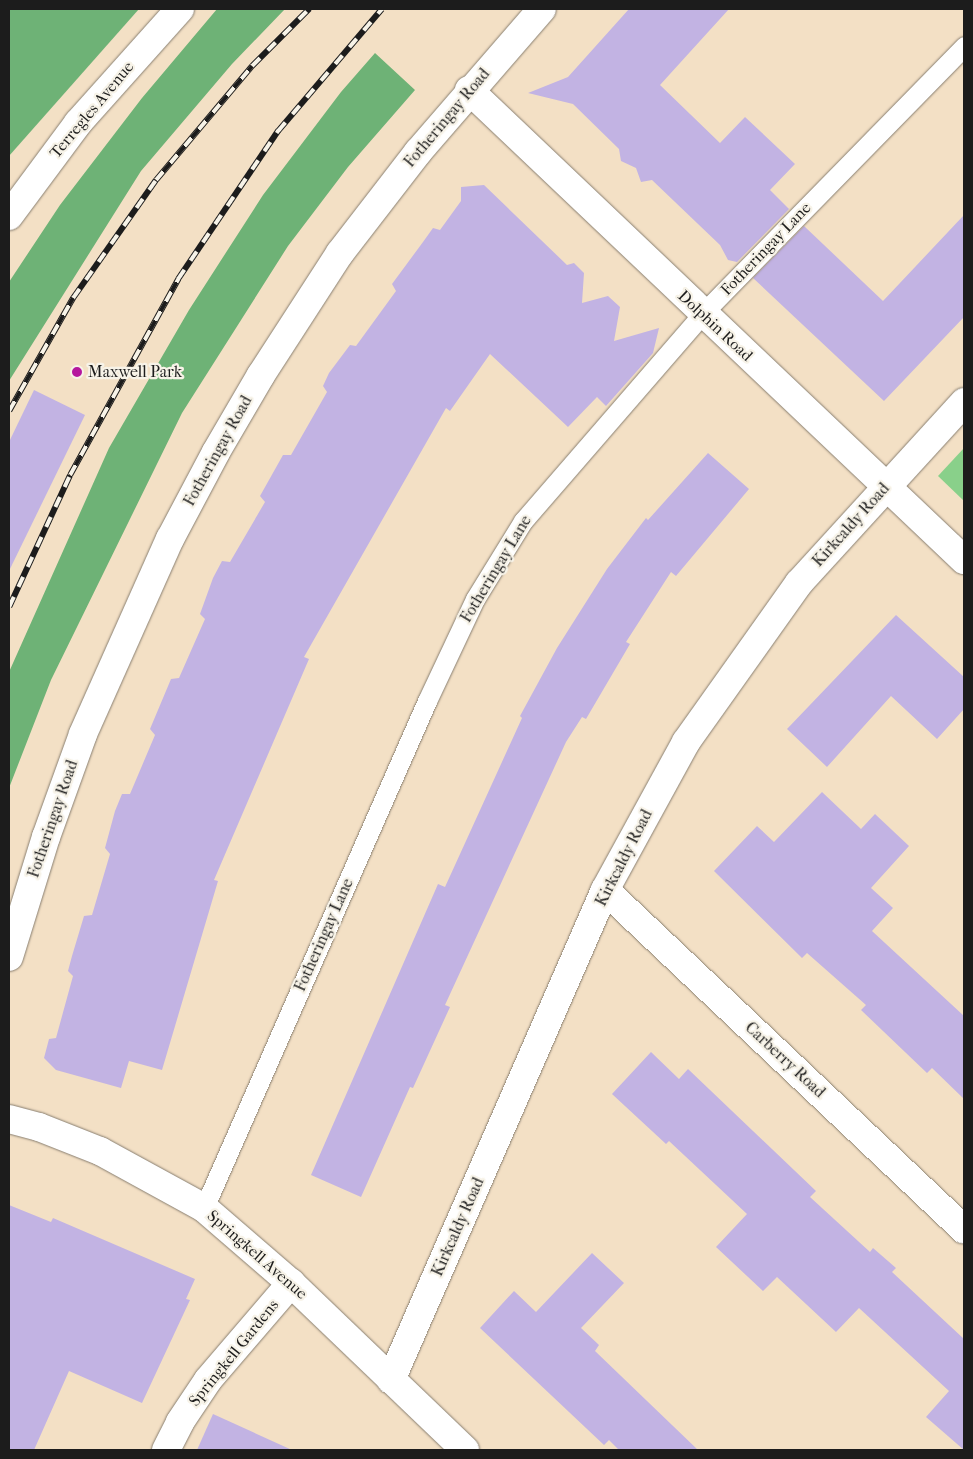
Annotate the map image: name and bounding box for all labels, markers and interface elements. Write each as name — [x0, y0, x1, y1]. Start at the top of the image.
street label: Terregles Avenue — [46, 58, 138, 162]
street label: Fotheringay Road — [400, 65, 494, 171]
street label: Fotheringay Lane — [717, 199, 815, 299]
street label: Dolphin Road — [674, 287, 756, 365]
place label: Maxwell Park — [88, 362, 182, 382]
marker: Maxwell Park — [70, 365, 84, 379]
street label: Fotheringay Road — [180, 392, 256, 510]
street label: Kirkcaldy Road — [808, 479, 894, 571]
street label: Fotheringay Lane — [456, 512, 536, 626]
street label: Fotheringay Road — [24, 758, 82, 880]
street label: Kirkcaldy Road — [591, 806, 657, 910]
street label: Fotheringay Lane — [290, 875, 358, 995]
street label: Carberry Road — [741, 1018, 829, 1102]
street label: Kirkcaldy Road — [428, 1175, 488, 1279]
street label: Springkell Avenue — [203, 1206, 311, 1304]
street label: Springkell Gardens — [185, 1296, 283, 1410]

